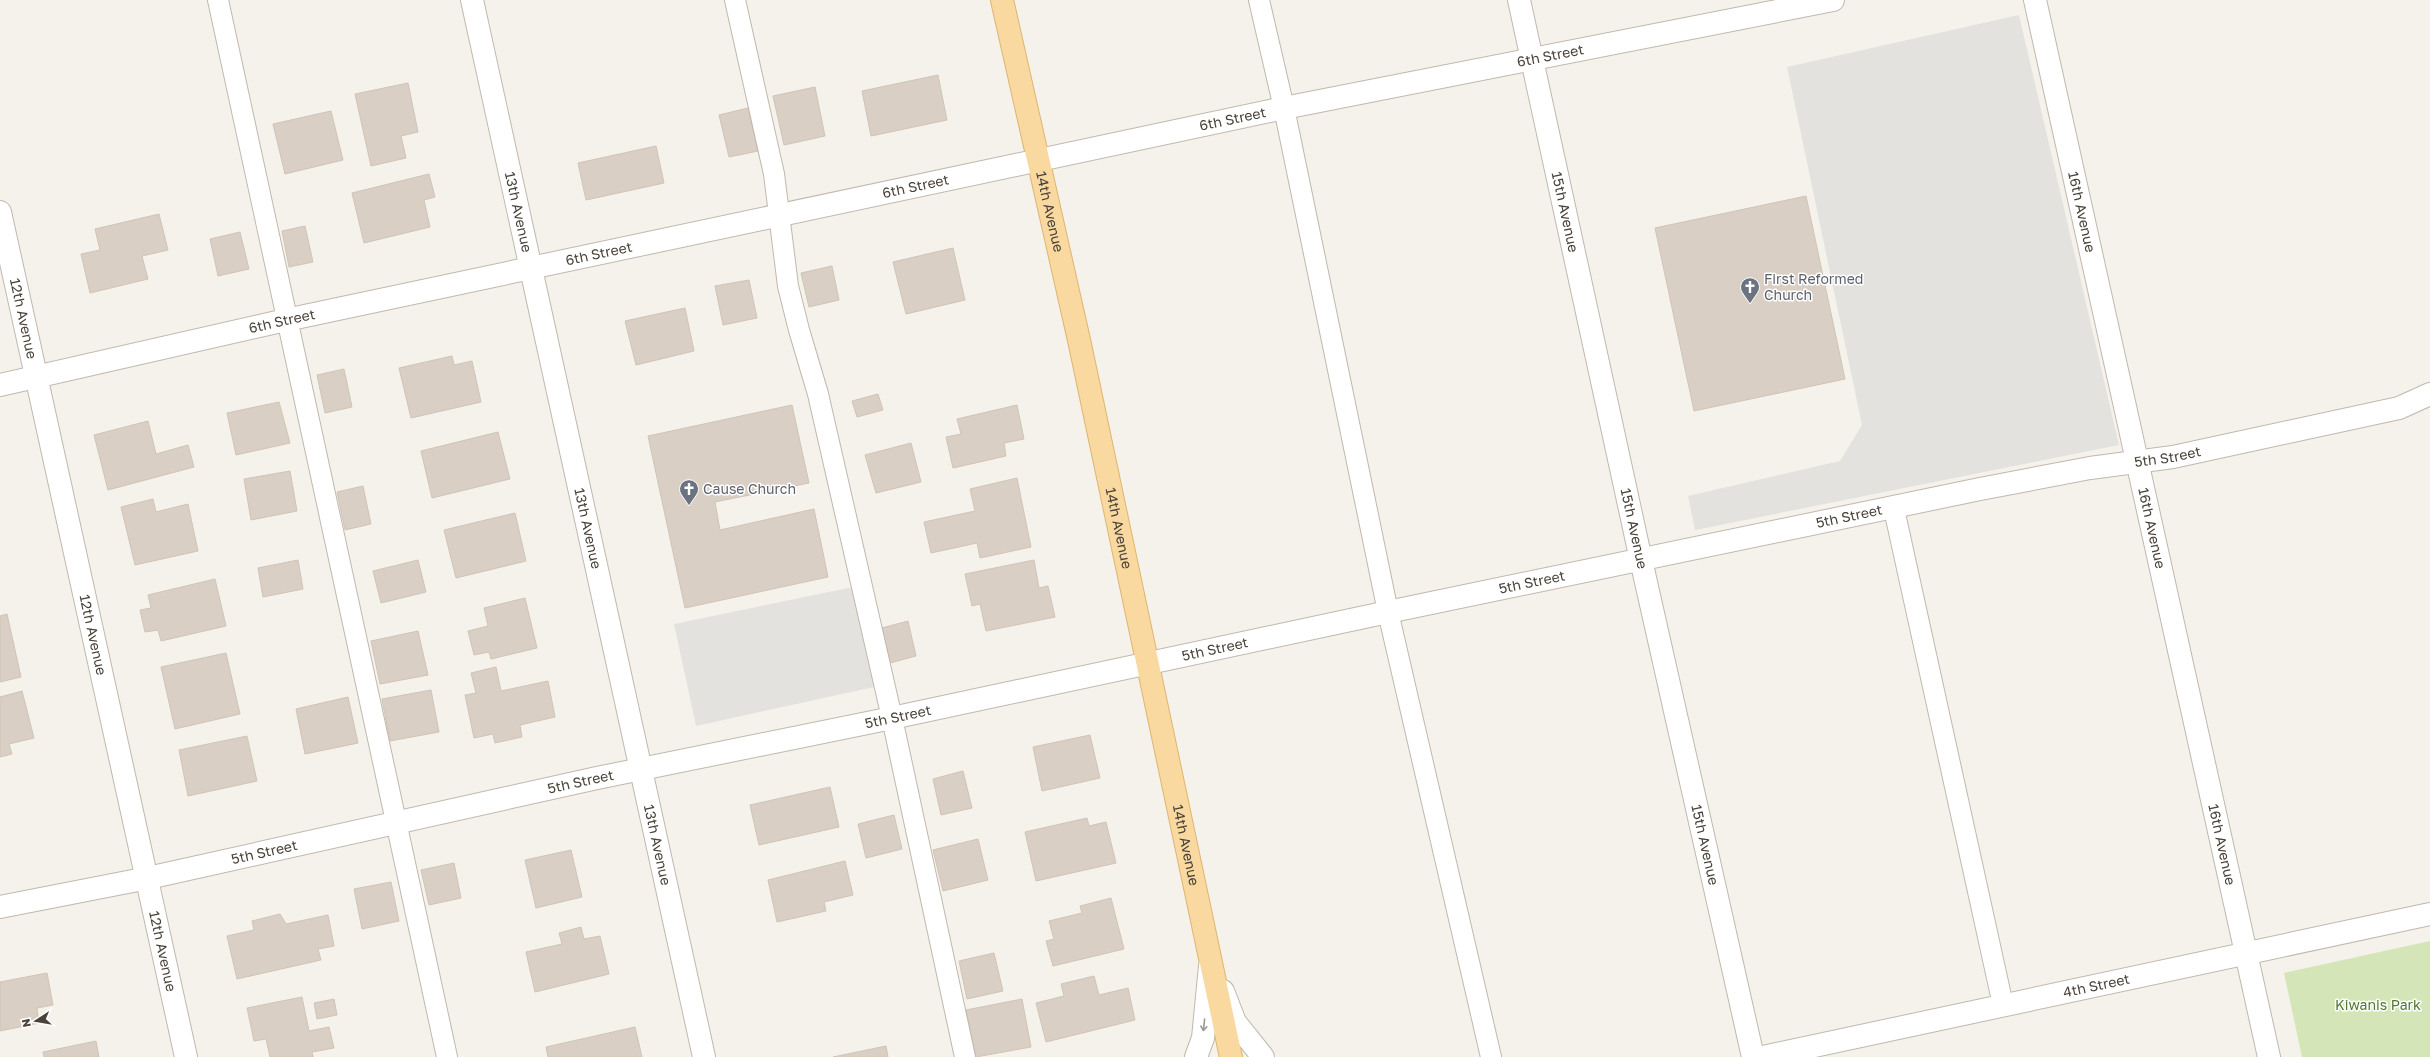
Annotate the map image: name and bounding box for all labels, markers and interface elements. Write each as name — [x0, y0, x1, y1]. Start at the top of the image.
street label: 6th Street — [1515, 40, 1585, 70]
street label: 6th Street — [1198, 103, 1267, 134]
street label: 14th Avenue — [1033, 169, 1068, 254]
street label: 13th Avenue — [502, 170, 536, 254]
street label: 6th Street — [881, 170, 950, 201]
street label: 15th Avenue — [1549, 170, 1583, 254]
street label: 16th Avenue — [2065, 170, 2100, 254]
street label: 6th Street — [564, 238, 634, 268]
place label: First Reformed Church — [1764, 270, 1863, 303]
street label: 12th Avenue — [7, 276, 41, 360]
church icon: First Reformed Church — [1739, 276, 1761, 304]
street label: 6th Street — [247, 305, 317, 336]
street label: 5th Street — [2133, 442, 2202, 470]
church icon: Cause Church — [678, 478, 700, 506]
place label: Cause Church — [703, 480, 796, 497]
street label: 13th Avenue — [571, 486, 606, 570]
street label: 14th Avenue — [1103, 486, 1136, 570]
street label: 16th Avenue — [2135, 486, 2170, 570]
street label: 15th Avenue — [1618, 487, 1652, 570]
street label: 5th Street — [1814, 501, 1884, 531]
street label: 5th Street — [1497, 566, 1566, 597]
street label: 12th Avenue — [76, 593, 111, 677]
street label: 5th Street — [1180, 633, 1249, 664]
street label: 5th Street — [863, 701, 933, 731]
street label: 5th Street — [546, 766, 615, 797]
street label: 16th Avenue — [2205, 802, 2240, 887]
street label: 13th Avenue — [641, 803, 675, 887]
street label: 14th Avenue — [1170, 803, 1203, 887]
street label: 15th Avenue — [1688, 803, 1723, 887]
street label: 5th Street — [230, 836, 299, 867]
street label: 12th Avenue — [146, 909, 180, 993]
street label: 4th Street — [2061, 970, 2131, 1000]
park label: Kiwanis Park — [2335, 996, 2421, 1013]
north arrow — [16, 1001, 56, 1041]
text: N — [19, 1018, 33, 1029]
one-way arrow — [1200, 1018, 1208, 1031]

